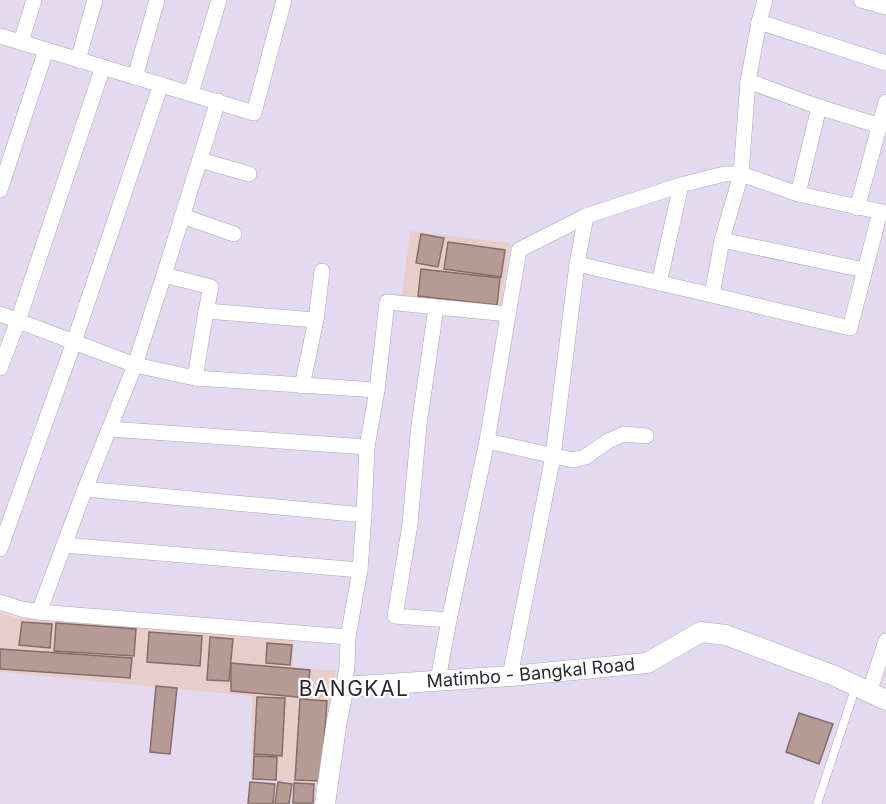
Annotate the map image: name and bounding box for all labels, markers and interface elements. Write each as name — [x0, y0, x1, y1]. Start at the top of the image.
street label: Matimbo - Bangkal Road — [426, 653, 636, 691]
district label: BANGKAL — [299, 676, 409, 701]

